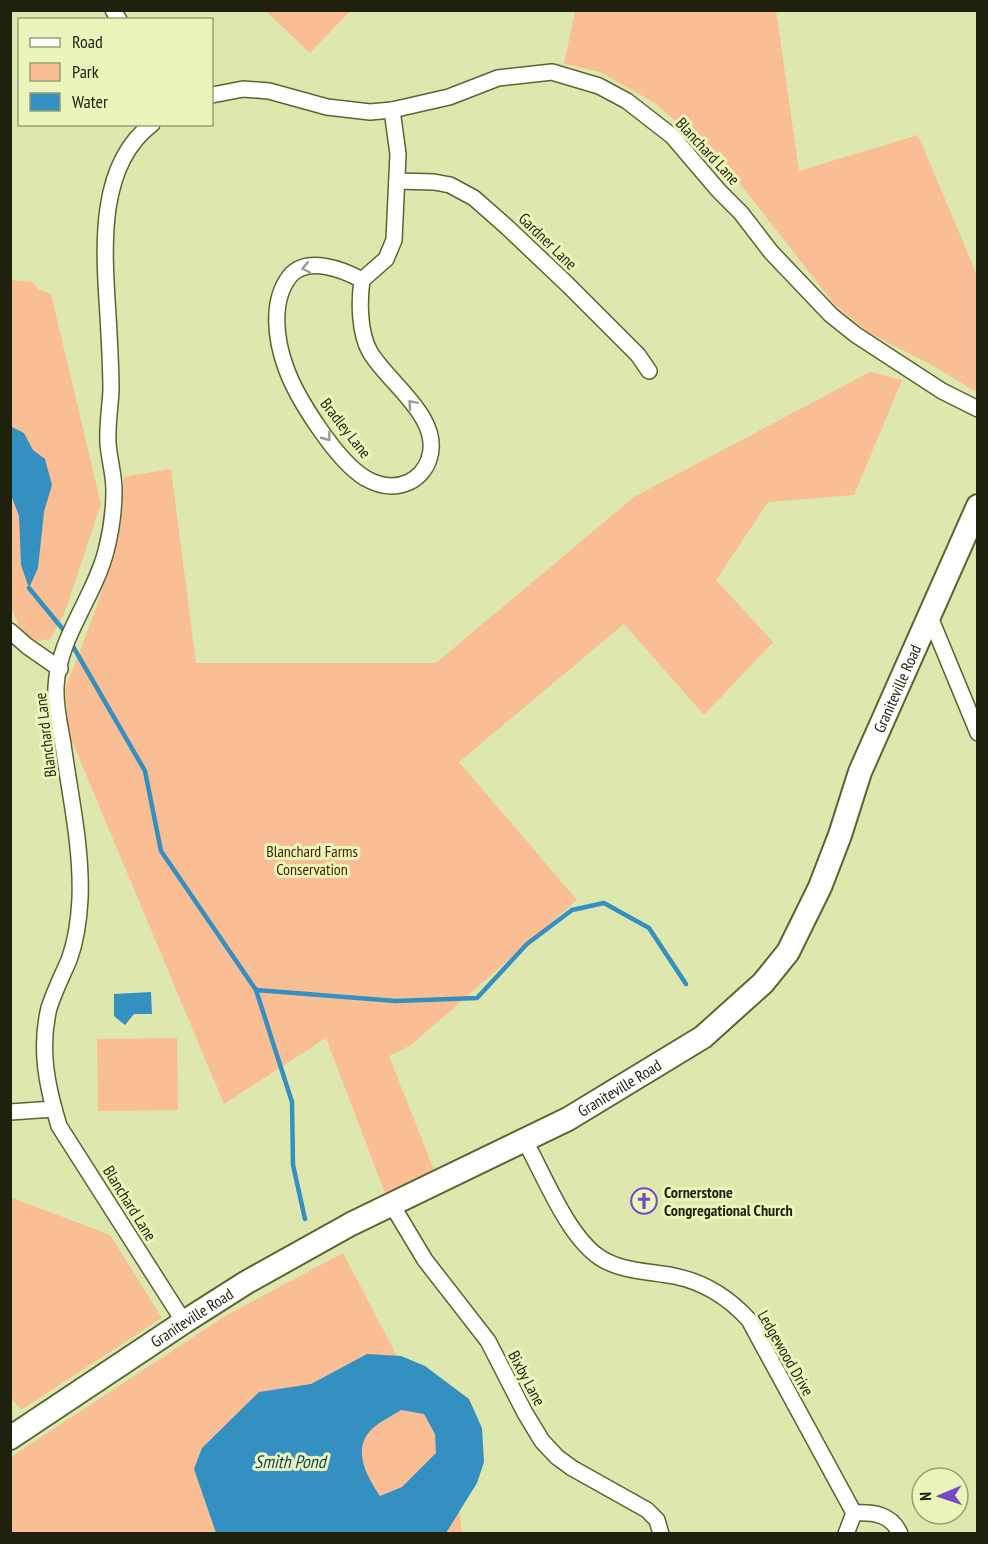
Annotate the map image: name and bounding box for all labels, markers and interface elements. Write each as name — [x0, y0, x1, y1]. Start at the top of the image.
legend — [18, 18, 213, 126]
text: Road — [72, 30, 103, 53]
text: Park — [72, 60, 99, 83]
text: Water — [72, 90, 108, 113]
street label: Blanchard Lane — [672, 113, 744, 189]
street label: Gardner Lane — [515, 208, 581, 274]
one-way arrow — [301, 261, 311, 274]
street label: Bradley Lane — [316, 394, 376, 462]
one-way arrow — [408, 400, 419, 411]
one-way arrow — [320, 430, 331, 441]
street label: Graniteville Road — [869, 641, 925, 736]
street label: Blanchard Lane — [30, 692, 60, 778]
park label: Blanchard Farms Conservation — [266, 841, 358, 879]
street label: Graniteville Road — [574, 1055, 665, 1121]
street label: Blanchard Lane — [99, 1162, 161, 1244]
place label: Cornerstone Congregational Church — [664, 1182, 793, 1220]
church icon: Cornerstone Congregational Church — [629, 1186, 659, 1216]
street label: Graniteville Road — [147, 1283, 237, 1352]
street label: Ledgewood Drive — [753, 1307, 819, 1399]
street label: Bixby Lane — [504, 1347, 550, 1409]
water label: Smith Pond — [254, 1450, 328, 1473]
north arrow — [910, 1466, 970, 1526]
text: N — [915, 1492, 935, 1501]

